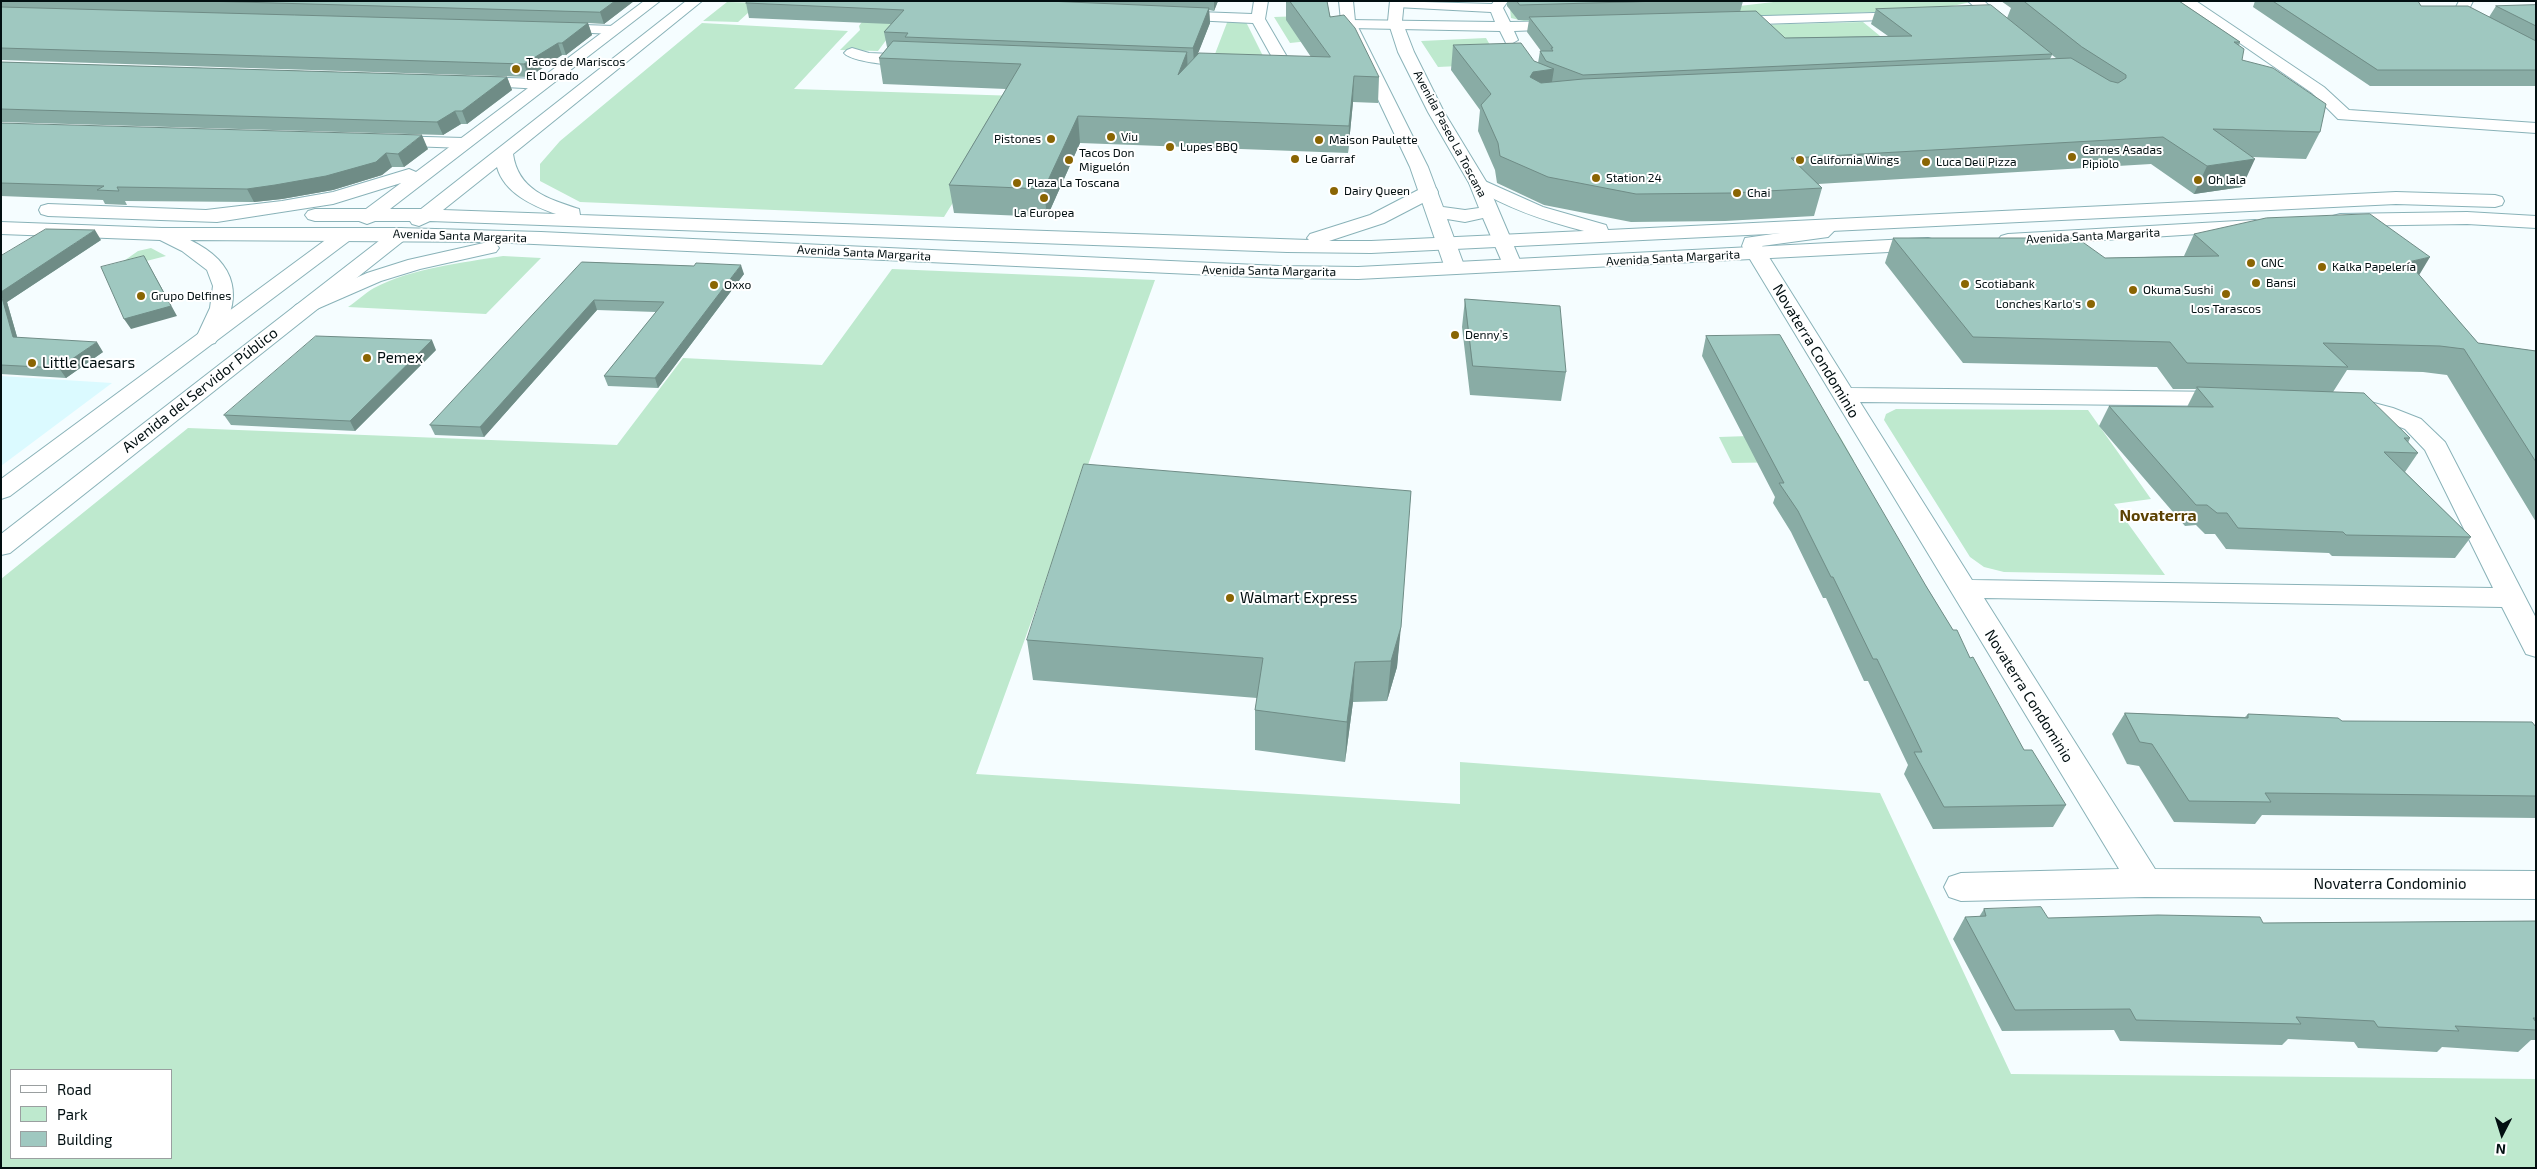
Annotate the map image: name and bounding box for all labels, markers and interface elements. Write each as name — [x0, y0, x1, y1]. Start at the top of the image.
place label: Tacos de Mariscos El Dorado — [526, 55, 625, 83]
marker: Tacos de Mariscos El Dorado — [510, 63, 522, 75]
street label: Avenida Paseo La Toscana — [1410, 68, 1490, 200]
place label: Viu — [1121, 130, 1138, 144]
marker: Viu — [1105, 131, 1117, 143]
place label: Pistones — [994, 132, 1041, 146]
marker: Pistones — [1045, 133, 1057, 145]
place label: Maison Paulette — [1329, 133, 1418, 147]
marker: Maison Paulette — [1313, 134, 1325, 146]
place label: Lupes BBQ — [1180, 140, 1238, 154]
marker: Lupes BBQ — [1164, 141, 1176, 153]
place label: Carnes Asadas Pipiolo — [2082, 143, 2162, 171]
place label: Tacos Don Miguelón — [1079, 146, 1135, 174]
marker: Carnes Asadas Pipiolo — [2066, 151, 2078, 163]
place label: Le Garraf — [1305, 152, 1355, 166]
marker: Le Garraf — [1289, 153, 1301, 165]
place label: California Wings — [1810, 153, 1899, 167]
marker: Tacos Don Miguelón — [1063, 154, 1075, 166]
marker: California Wings — [1794, 154, 1806, 166]
place label: Luca Deli Pizza — [1936, 155, 2017, 169]
marker: Luca Deli Pizza — [1920, 156, 1932, 168]
place label: Station 24 — [1606, 171, 1662, 185]
marker: Station 24 — [1590, 172, 1602, 184]
place label: Oh lala — [2208, 173, 2246, 187]
marker: Oh lala — [2192, 174, 2204, 186]
place label: Plaza La Toscana — [1027, 176, 1120, 190]
marker: Plaza La Toscana — [1011, 177, 1023, 189]
place label: Dairy Queen — [1344, 184, 1410, 198]
marker: Dairy Queen — [1328, 185, 1340, 197]
place label: Chai — [1747, 186, 1770, 200]
marker: Chai — [1731, 187, 1743, 199]
marker: La Europea — [1038, 192, 1050, 204]
place label: La Europea — [1014, 206, 1074, 220]
street label: Avenida Santa Margarita — [2026, 225, 2160, 247]
street label: Avenida Santa Margarita — [393, 226, 527, 246]
street label: Avenida Santa Margarita — [797, 242, 931, 264]
street label: Avenida Santa Margarita — [1606, 247, 1740, 269]
place label: GNC — [2261, 256, 2284, 270]
marker: GNC — [2245, 257, 2257, 269]
place label: Kalka Papelería — [2332, 260, 2416, 274]
marker: Kalka Papelería — [2316, 261, 2328, 273]
street label: Avenida Santa Margarita — [1202, 263, 1336, 279]
place label: Bansi — [2266, 276, 2296, 290]
place label: Scotiabank — [1975, 277, 2035, 291]
marker: Bansi — [2250, 277, 2262, 289]
place label: Oxxo — [724, 278, 751, 292]
marker: Scotiabank — [1959, 278, 1971, 290]
marker: Oxxo — [708, 279, 720, 291]
street label: Novaterra Condominio — [1769, 281, 1863, 421]
place label: Okuma Sushi — [2143, 283, 2213, 297]
marker: Okuma Sushi — [2127, 284, 2139, 296]
marker: Los Tarascos — [2220, 288, 2232, 300]
place label: Grupo Delfines — [151, 289, 231, 303]
marker: Grupo Delfines — [135, 290, 147, 302]
place label: Lonches Karlo's — [1996, 297, 2081, 311]
marker: Lonches Karlo's — [2085, 298, 2097, 310]
place label: Los Tarascos — [2191, 302, 2261, 316]
street label: Avenida del Servidor Público — [119, 324, 281, 456]
place label: Denny’s — [1465, 328, 1508, 342]
marker: Denny’s — [1449, 329, 1461, 341]
place label: Pemex — [377, 349, 423, 367]
marker: Pemex — [361, 352, 373, 364]
place label: Little Caesars — [42, 354, 135, 372]
marker: Little Caesars — [26, 357, 38, 369]
district label: Novaterra — [2119, 506, 2197, 526]
place label: Walmart Express — [1240, 589, 1357, 607]
marker: Walmart Express — [1224, 592, 1236, 604]
street label: Novaterra Condominio — [1981, 626, 2077, 766]
street label: Novaterra Condominio — [2313, 875, 2467, 893]
legend — [10, 1069, 172, 1159]
text: Road — [57, 1080, 92, 1098]
text: Park — [57, 1105, 88, 1123]
north arrow — [2477, 1109, 2527, 1159]
text: Building — [57, 1130, 112, 1148]
text: N — [2495, 1141, 2506, 1158]

